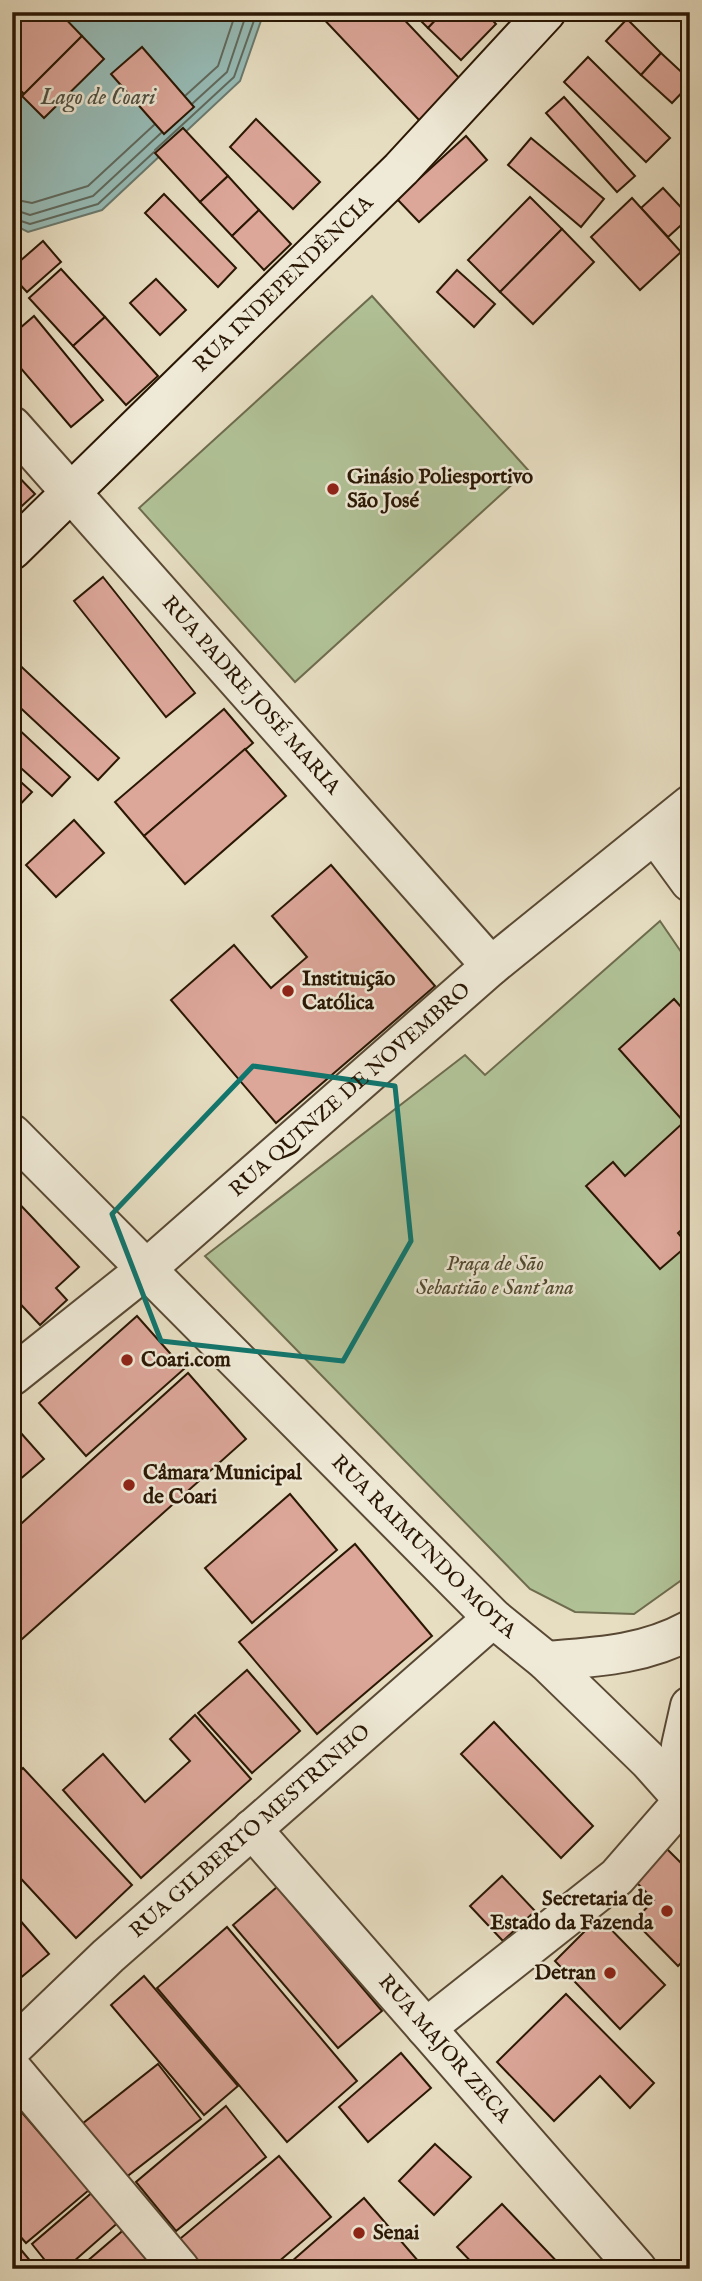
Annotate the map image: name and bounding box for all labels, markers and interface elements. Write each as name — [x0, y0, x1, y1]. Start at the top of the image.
water label: Lago de Coari — [39, 83, 157, 113]
street label: RUA INDEPENDÊNCIA — [188, 189, 380, 378]
place label: Ginásio Poliesportivo São José — [347, 464, 534, 515]
marker: Ginásio Poliesportivo São José — [325, 481, 341, 497]
street label: RUA PADRE JOSÉ MARIA — [156, 590, 347, 801]
place label: Instituição Católica — [302, 966, 396, 1017]
street label: RUA QUINZE DE NOVEMBRO — [224, 977, 476, 1203]
marker: Instituição Católica — [280, 983, 296, 999]
park label: Praça de São Sebastião e Sant'ana — [416, 1251, 574, 1302]
place label: Coari.com — [141, 1347, 232, 1374]
marker: Coari.com — [119, 1352, 135, 1368]
street label: RUA RAIMUNDO MOTA — [325, 1449, 522, 1645]
place label: Câmara Municipal de Coari — [143, 1460, 303, 1511]
marker: Câmara Municipal de Coari — [121, 1477, 137, 1493]
street label: RUA GILBERTO MESTRINHO — [124, 1718, 376, 1944]
place label: Secretaria de Estado da Fazenda — [490, 1886, 654, 1937]
marker: Secretaria de Estado da Fazenda — [659, 1903, 675, 1919]
place label: Detran — [534, 1960, 596, 1987]
marker: Detran — [602, 1965, 618, 1981]
street label: RUA MAJOR ZECA — [372, 1969, 517, 2129]
place label: Senai — [373, 2220, 420, 2247]
marker: Senai — [351, 2225, 367, 2241]

